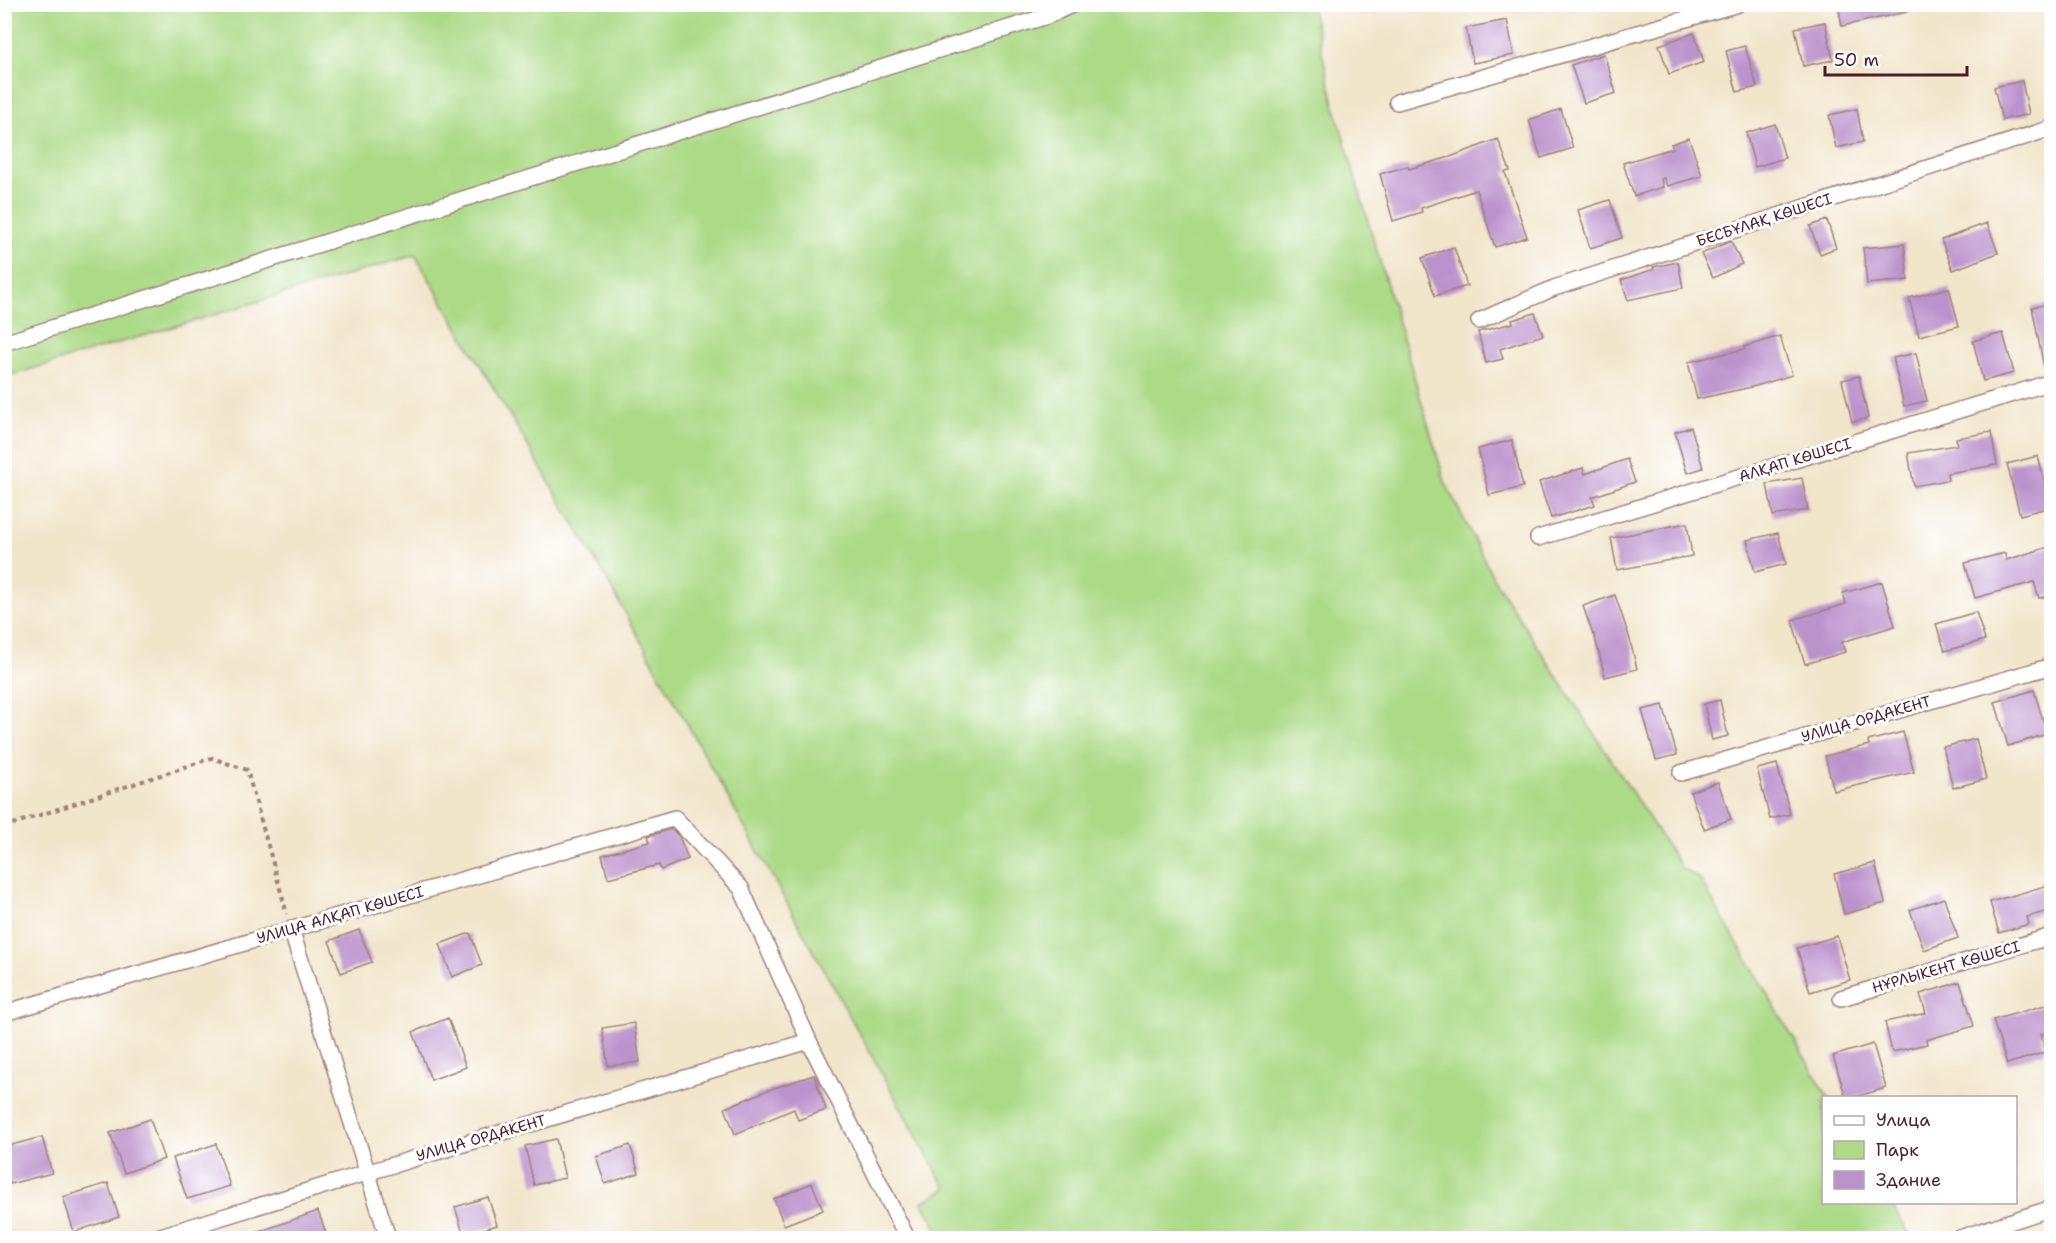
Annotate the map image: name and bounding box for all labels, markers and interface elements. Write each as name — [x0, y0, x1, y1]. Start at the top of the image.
scale bar — [1825, 39, 1968, 77]
text: 50 m — [1834, 48, 1879, 72]
street label: БЕСБҰЛАҚ КӨШЕСІ — [1694, 189, 1834, 251]
street label: АЛҚАП КӨШЕСІ — [1736, 433, 1854, 487]
street label: УЛИЦА ОРДАКЕНТ — [1799, 691, 1933, 747]
street label: УЛИЦА АЛҚАП КӨШЕСІ — [254, 882, 426, 948]
street label: НҰРЛЫКЕНТ КӨШЕСІ — [1870, 936, 2022, 998]
legend — [1822, 1096, 2017, 1204]
text: Улица — [1876, 1108, 1930, 1132]
street label: УЛИЦА ОРДАКЕНТ — [414, 1110, 548, 1166]
text: Парк — [1876, 1138, 1919, 1162]
text: Здание — [1876, 1168, 1941, 1192]

